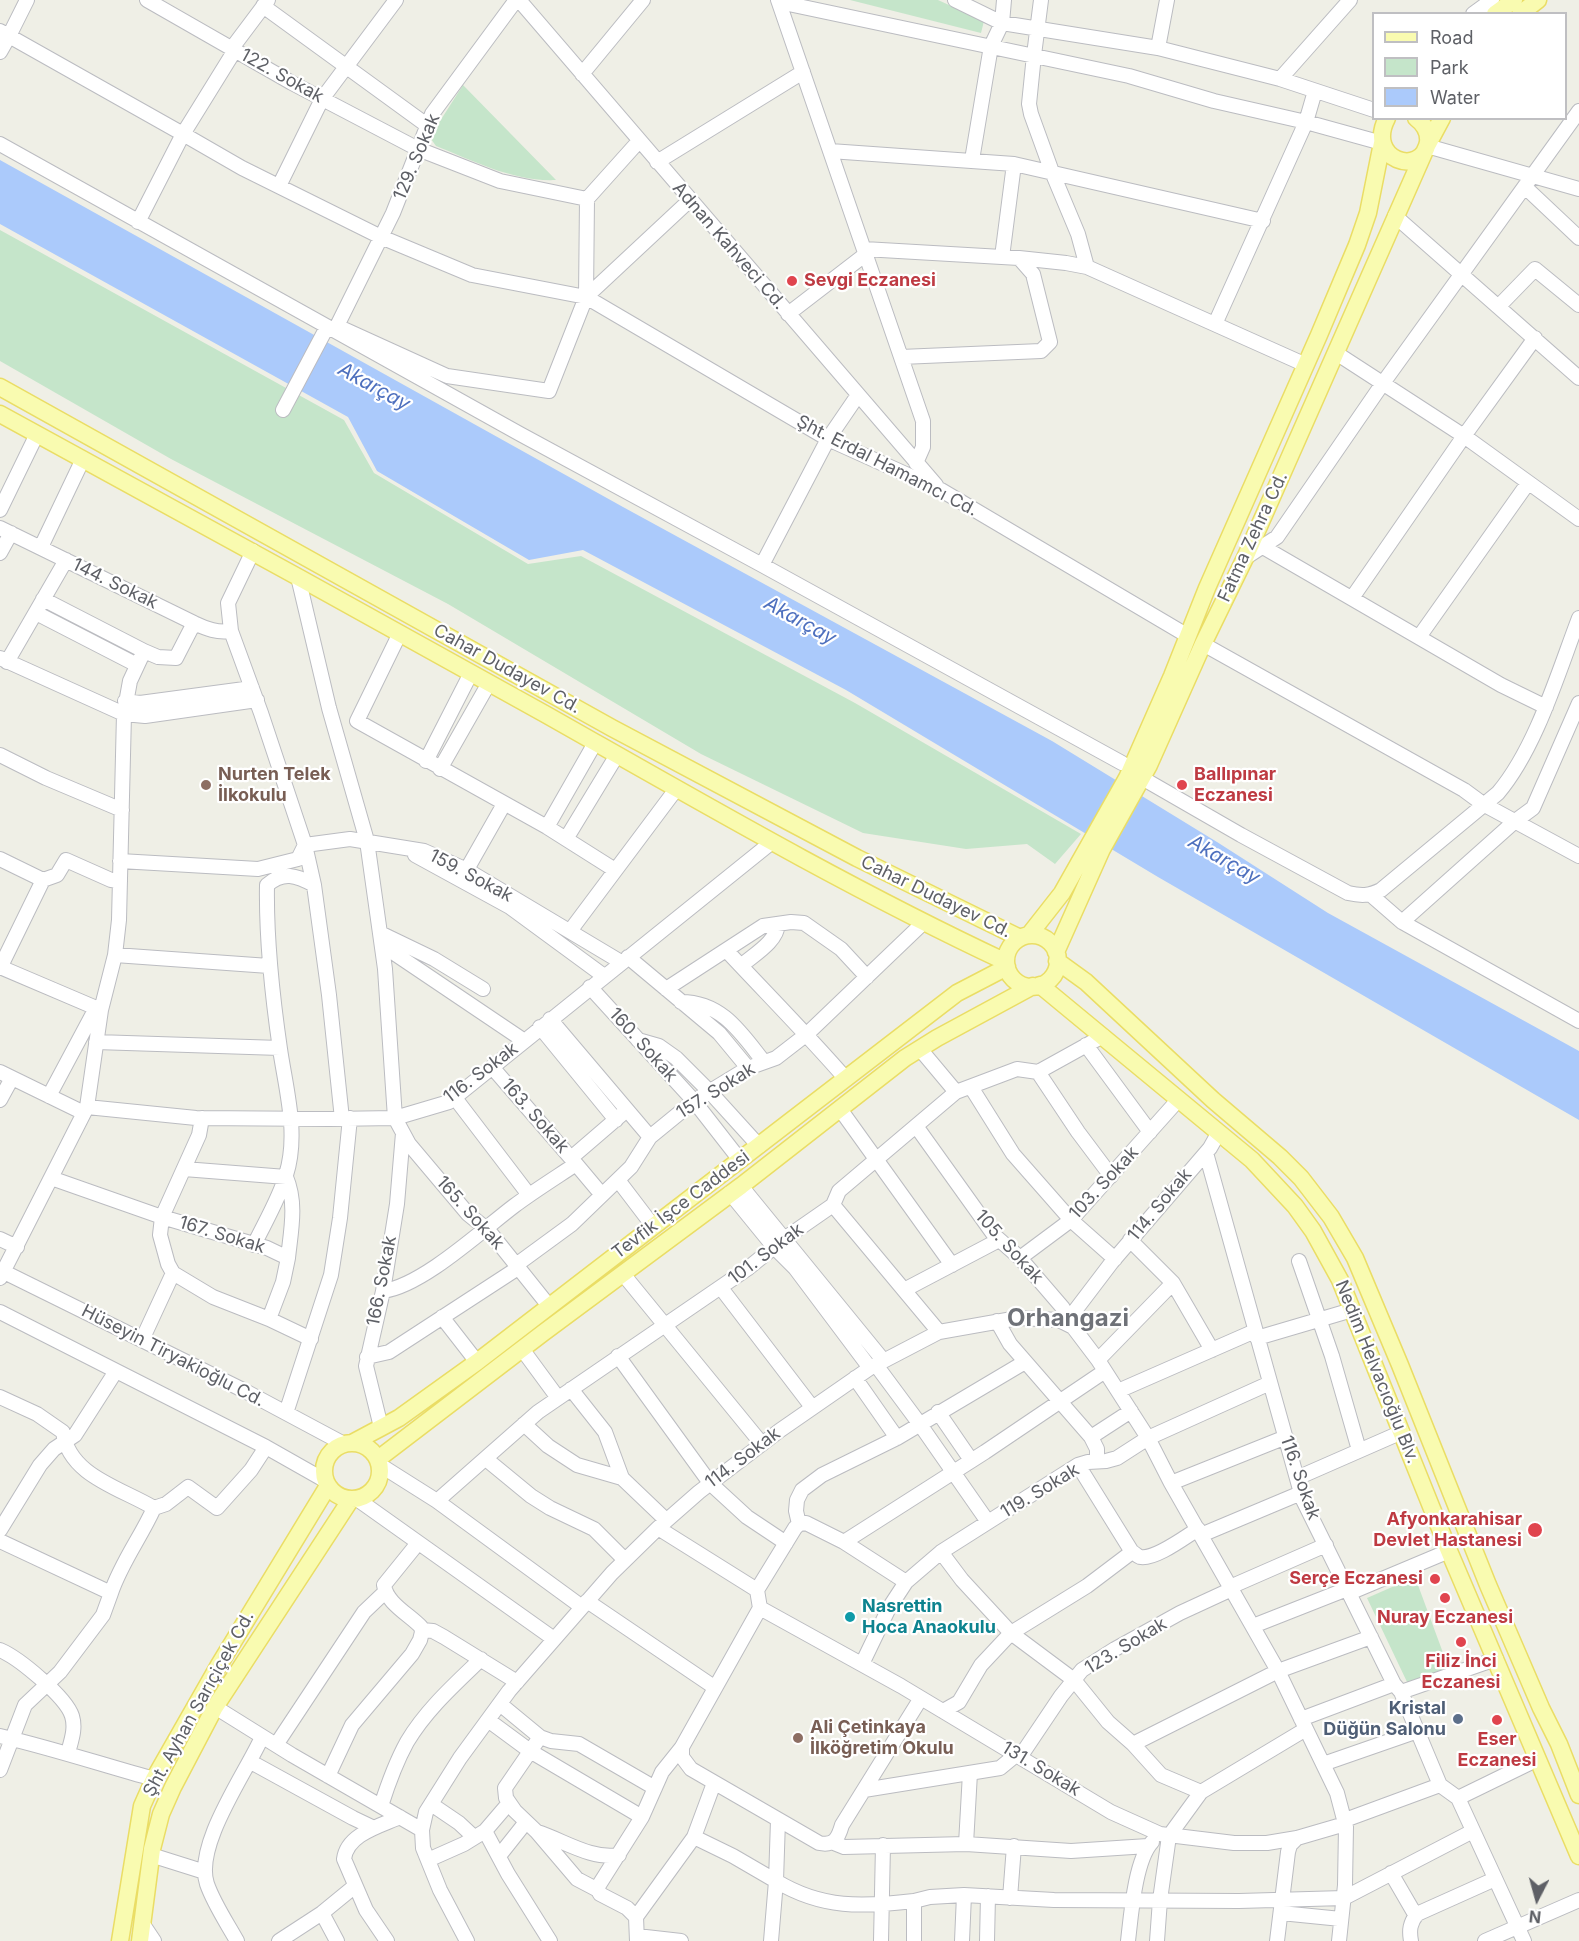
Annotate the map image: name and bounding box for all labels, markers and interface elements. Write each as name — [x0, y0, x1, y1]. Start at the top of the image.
legend — [1372, 12, 1567, 120]
text: Road — [1430, 27, 1473, 48]
street label: 122. Sokak — [237, 44, 327, 108]
text: Park — [1430, 57, 1469, 78]
text: Water — [1430, 87, 1480, 108]
street label: 129. Sokak — [389, 111, 445, 203]
street label: Adnan Kahveci Cd. — [668, 178, 790, 314]
place label: Sevgi Eczanesi — [804, 270, 936, 292]
marker: Sevgi Eczanesi — [785, 274, 799, 288]
water label: Akarçay — [334, 357, 414, 417]
street label: Şht. Erdal Hamamcı Cd. — [793, 411, 981, 521]
street label: Fatma Zehra Cd. — [1213, 469, 1293, 605]
street label: 144. Sokak — [69, 554, 161, 614]
water label: Akarçay — [760, 591, 840, 651]
street label: Cahar Dudayev Cd. — [430, 620, 584, 718]
place label: Nurten Telek İlkokulu — [218, 764, 331, 806]
place label: Ballıpınar Eczanesi — [1194, 764, 1276, 806]
marker: Nurten Telek İlkokulu — [199, 778, 213, 792]
marker: Ballıpınar Eczanesi — [1175, 778, 1189, 792]
water label: Akarçay — [1184, 830, 1264, 890]
street label: 159. Sokak — [426, 845, 516, 907]
street label: Cahar Dudayev Cd. — [857, 851, 1015, 943]
street label: 160. Sokak — [604, 1004, 682, 1086]
street label: 116. Sokak — [439, 1038, 523, 1108]
street label: 157. Sokak — [673, 1058, 759, 1124]
street label: 163. Sokak — [497, 1074, 573, 1158]
street label: 103. Sokak — [1065, 1142, 1143, 1224]
street label: Tevfik İşce Caddesi — [608, 1146, 754, 1264]
street label: 114. Sokak — [1123, 1164, 1197, 1246]
street label: 165. Sokak — [431, 1172, 509, 1254]
street label: 105. Sokak — [970, 1206, 1048, 1288]
street label: 167. Sokak — [176, 1212, 268, 1258]
street label: 101. Sokak — [724, 1219, 808, 1289]
street label: 166. Sokak — [363, 1234, 401, 1328]
street label: Nedim Helvacıoğlu Blv. — [1330, 1277, 1424, 1467]
street label: Hüseyin Tiryakioğlu Cd. — [78, 1300, 268, 1412]
district label: Orhangazi — [1007, 1305, 1129, 1333]
street label: 114. Sokak — [701, 1423, 785, 1493]
street label: 116. Sokak — [1276, 1433, 1324, 1523]
street label: 119. Sokak — [997, 1459, 1083, 1523]
place label: Afyonkarahisar Devlet Hastanesi — [1373, 1509, 1522, 1552]
marker: Afyonkarahisar Devlet Hastanesi — [1526, 1521, 1544, 1539]
place label: Serçe Eczanesi — [1289, 1568, 1423, 1590]
marker: Serçe Eczanesi — [1428, 1572, 1442, 1586]
marker: Nuray Eczanesi — [1438, 1591, 1452, 1605]
place label: Nasrettin Hoca Anaokulu — [862, 1596, 996, 1638]
street label: Şht. Ayhan Sarıçiçek Cd. — [139, 1607, 259, 1801]
place label: Nuray Eczanesi — [1377, 1607, 1513, 1629]
marker: Nasrettin Hoca Anaokulu — [843, 1610, 857, 1624]
street label: 123. Sokak — [1081, 1613, 1171, 1679]
marker: Filiz İnci Eczanesi — [1454, 1635, 1468, 1649]
place label: Filiz İnci Eczanesi — [1422, 1651, 1500, 1694]
place label: Kristal Düğün Salonu — [1323, 1698, 1446, 1740]
marker: Kristal Düğün Salonu — [1451, 1712, 1465, 1726]
marker: Eser Eczanesi — [1490, 1713, 1504, 1727]
place label: Ali Çetinkaya İlköğretim Okulu — [810, 1717, 954, 1760]
place label: Eser Eczanesi — [1458, 1729, 1536, 1772]
marker: Ali Çetinkaya İlköğretim Okulu — [791, 1731, 805, 1745]
street label: 131. Sokak — [998, 1737, 1084, 1801]
north arrow — [1507, 1869, 1567, 1929]
text: N — [1528, 1906, 1542, 1927]

